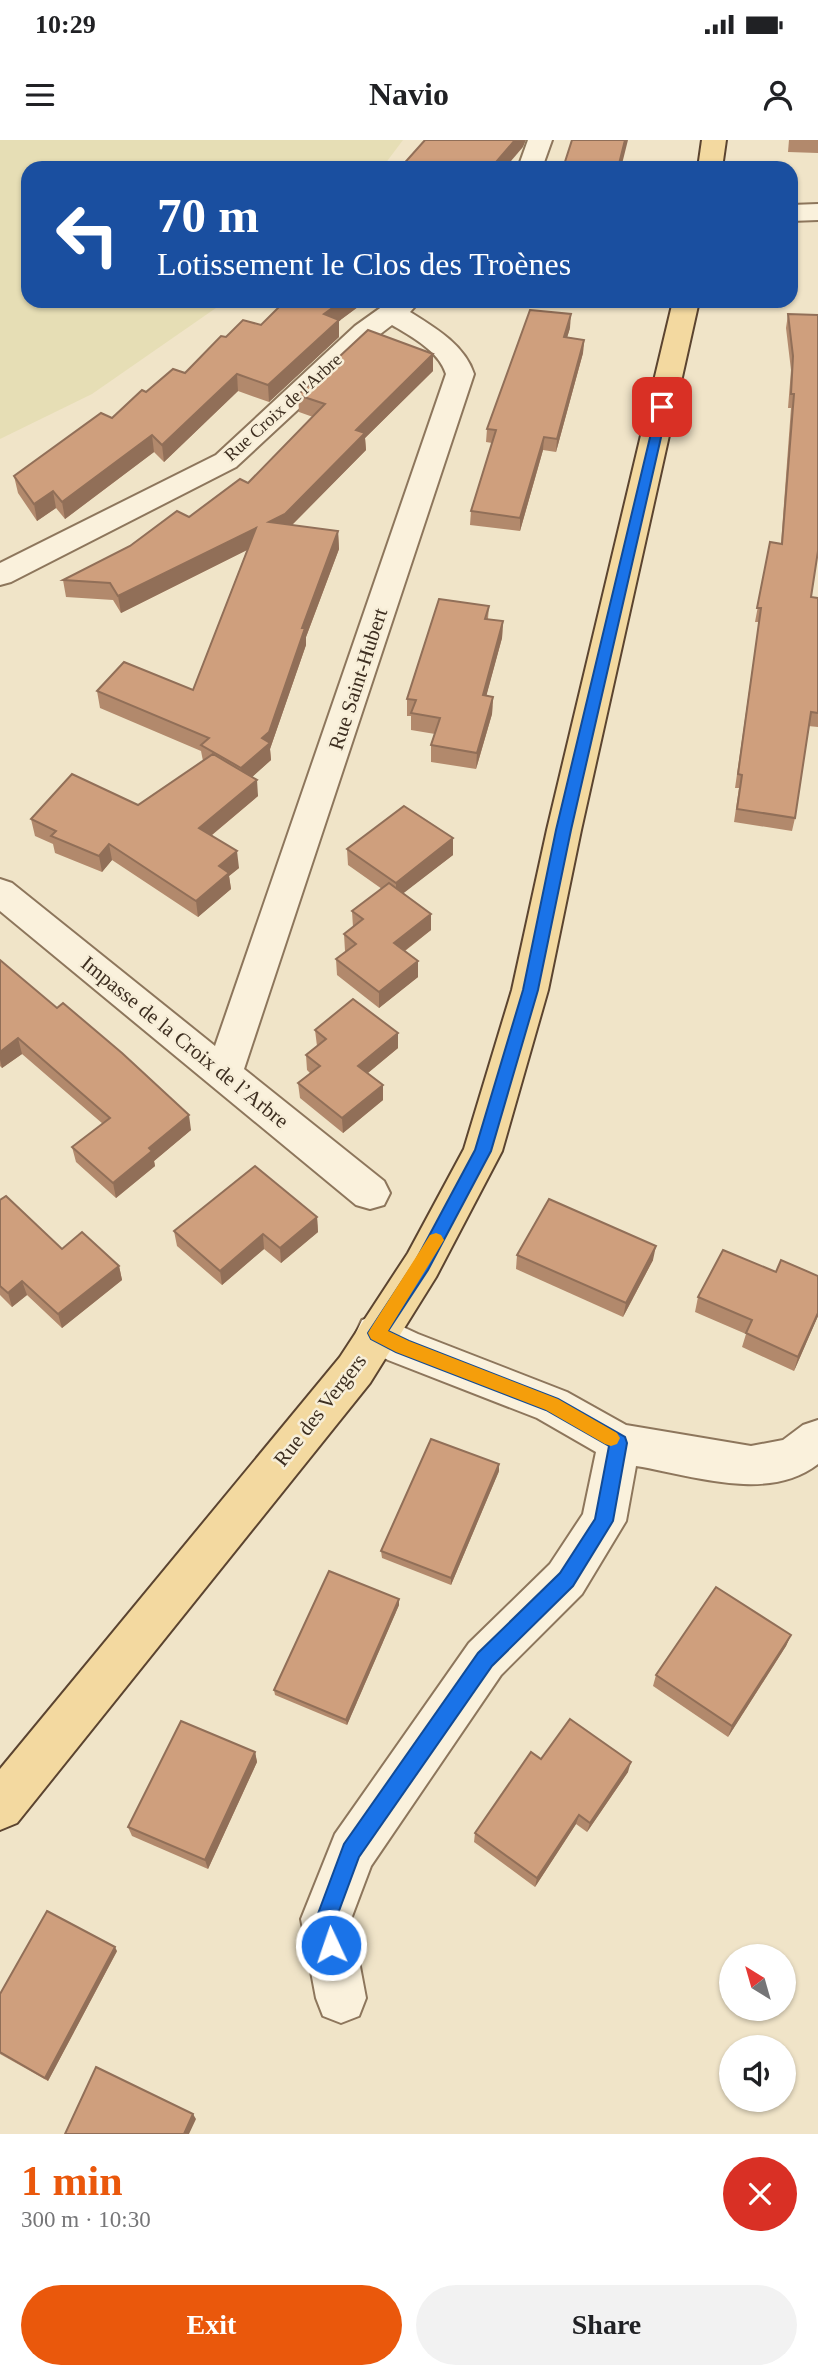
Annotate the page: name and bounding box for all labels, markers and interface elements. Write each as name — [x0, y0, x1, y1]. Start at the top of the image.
text: 10:29 — [35, 10, 96, 39]
icon: menu — [21, 76, 59, 114]
text: Navio — [369, 76, 449, 112]
icon: person — [759, 76, 797, 114]
text: 70 m — [157, 188, 259, 243]
icon: left — [42, 189, 133, 280]
text: Lotissement le Clos des Troènes — [157, 246, 571, 282]
street label: Rue Croix de l'Arbre — [220, 349, 346, 465]
pin — [632, 377, 692, 437]
icon: arrive — [643, 388, 681, 426]
street label: Rue Saint-Hubert — [324, 605, 392, 753]
street label: Impasse de la Croix de l’Arbre — [77, 951, 293, 1133]
street label: Rue des Vergers — [269, 1349, 371, 1471]
position arrow — [294, 1908, 368, 1982]
north arrow — [719, 1944, 796, 2021]
map controls — [719, 1944, 796, 2112]
button: sound — [719, 2035, 796, 2112]
button: close — [723, 2157, 797, 2231]
text: 1 min — [21, 2158, 123, 2204]
text: 300 m · 10:30 — [21, 2207, 151, 2232]
button: Exit — [21, 2285, 402, 2365]
button: Share — [416, 2285, 797, 2365]

